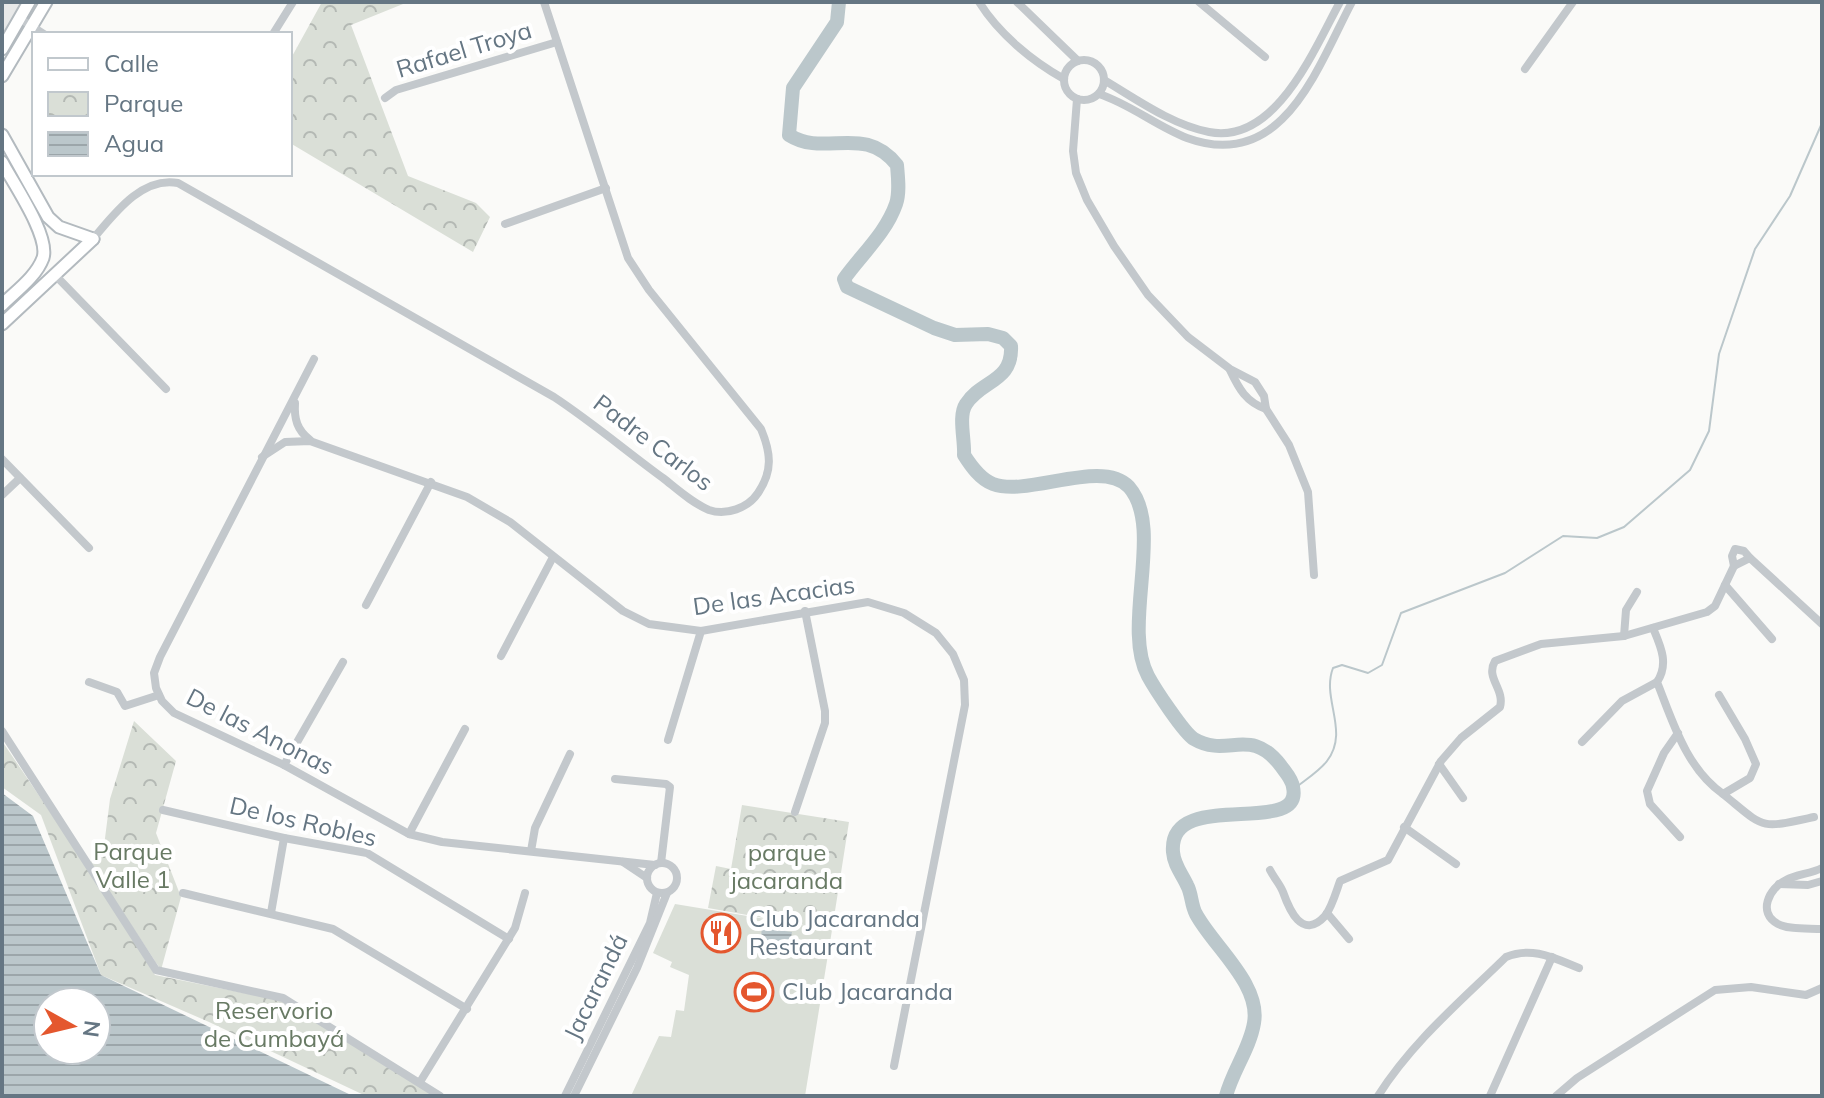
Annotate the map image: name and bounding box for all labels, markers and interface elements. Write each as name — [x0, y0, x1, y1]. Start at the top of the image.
street label: Rafael Troya — [392, 14, 535, 84]
legend — [32, 32, 292, 176]
text: Calle — [104, 48, 159, 78]
text: Parque — [104, 88, 183, 118]
text: Agua — [104, 128, 164, 158]
street label: Padre Carlos — [588, 387, 719, 497]
street label: De las Acacias — [691, 569, 857, 621]
street label: De las Anonas — [182, 681, 339, 781]
street label: De los Robles — [227, 790, 380, 853]
park label: Parque Valle 1 — [93, 836, 173, 894]
park label: parque jacaranda — [729, 837, 843, 895]
place label: Club Jacaranda Restaurant — [749, 903, 920, 961]
restaurant icon: Club Jacaranda Restaurant — [700, 912, 742, 954]
street label: Jacarandá — [557, 929, 634, 1045]
sports icon: Club Jacaranda — [733, 971, 775, 1013]
place label: Club Jacaranda — [782, 976, 953, 1006]
north arrow — [32, 986, 112, 1066]
park label: Reservorio de Cumbayá — [204, 995, 344, 1053]
text: N — [77, 1019, 107, 1039]

